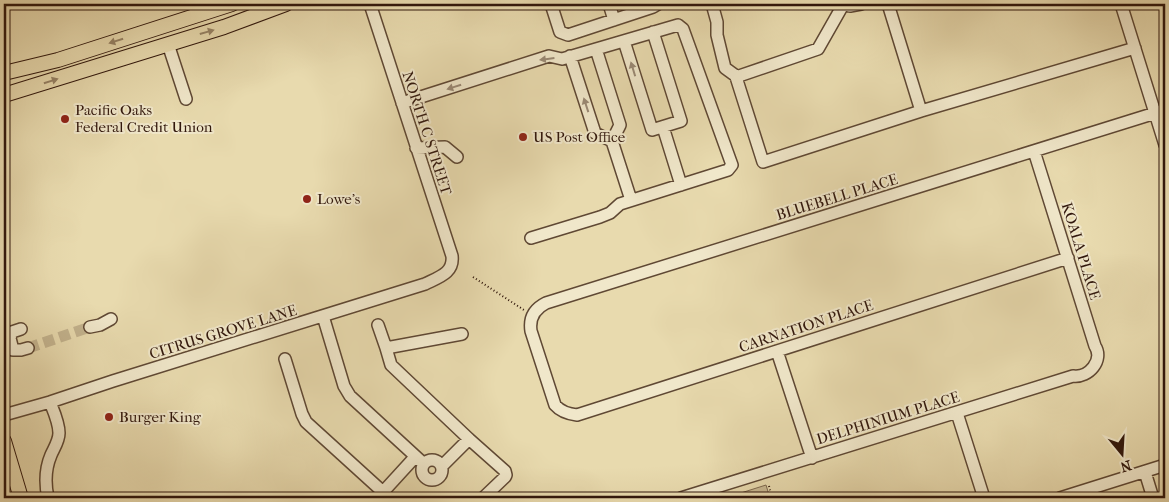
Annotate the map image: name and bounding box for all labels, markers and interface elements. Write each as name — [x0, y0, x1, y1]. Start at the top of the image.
one-way arrow — [199, 28, 214, 36]
one-way arrow — [108, 38, 123, 46]
one-way arrow — [539, 55, 555, 63]
one-way arrow — [628, 61, 636, 76]
street label: NORTH C STREET — [399, 69, 456, 198]
one-way arrow — [43, 77, 58, 84]
one-way arrow — [447, 84, 462, 91]
one-way arrow — [581, 97, 589, 112]
place label: Pacific Oaks Federal Credit Union — [75, 101, 213, 136]
marker: Pacific Oaks Federal Credit Union — [59, 113, 71, 125]
place label: US Post Office — [533, 128, 626, 146]
marker: US Post Office — [517, 131, 529, 143]
street label: BLUEBELL PLACE — [774, 170, 900, 224]
place label: Lowe's — [317, 190, 361, 208]
marker: Lowe's — [301, 193, 313, 205]
street label: KOALA PLACE — [1058, 200, 1104, 302]
street label: CARNATION PLACE — [737, 296, 875, 356]
street label: CITRUS GROVE LANE — [147, 301, 299, 363]
street label: DELPHINIUM PLACE — [814, 388, 962, 448]
place label: Burger King — [119, 408, 202, 426]
marker: Burger King — [103, 411, 115, 423]
north arrow — [1096, 430, 1146, 480]
text: N — [1118, 456, 1134, 476]

